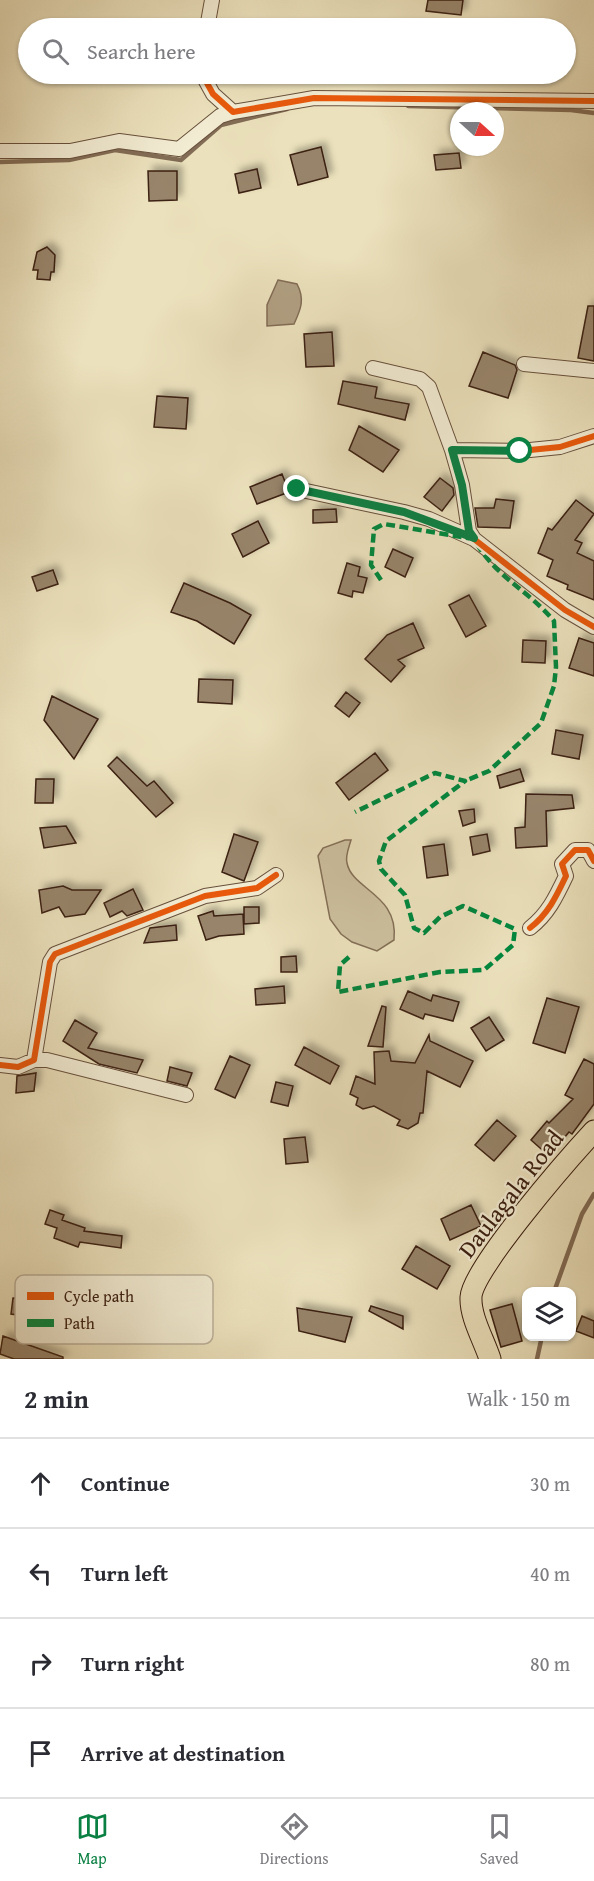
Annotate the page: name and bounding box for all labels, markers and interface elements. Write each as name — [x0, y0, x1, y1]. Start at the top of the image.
search box — [18, 18, 576, 84]
icon: search — [39, 35, 72, 68]
text: Search here — [87, 35, 196, 67]
north arrow — [450, 102, 504, 156]
route start — [506, 437, 532, 463]
route end — [283, 475, 309, 501]
street label: Daulagala Road — [449, 1122, 572, 1265]
legend — [15, 1275, 213, 1344]
text: Cycle path — [64, 1284, 134, 1308]
map controls — [522, 1287, 576, 1341]
button: layers — [522, 1287, 576, 1341]
text: Path — [64, 1311, 95, 1335]
text: 2 min — [24, 1379, 89, 1418]
text: Walk · 150 m — [467, 1384, 570, 1413]
icon: ahead — [24, 1467, 57, 1500]
text: Continue — [81, 1467, 170, 1499]
text: 30 m — [530, 1469, 570, 1498]
icon: left — [24, 1557, 57, 1590]
text: Turn left — [81, 1557, 168, 1589]
text: 40 m — [530, 1559, 570, 1588]
icon: right — [24, 1647, 57, 1680]
text: Turn right — [81, 1647, 184, 1679]
text: 80 m — [530, 1649, 570, 1678]
icon: arrive — [24, 1737, 57, 1770]
text: Arrive at destination — [81, 1737, 285, 1769]
tab: Map — [76, 1810, 109, 1870]
tab: Directions — [260, 1810, 329, 1870]
tab: Saved — [480, 1810, 518, 1870]

